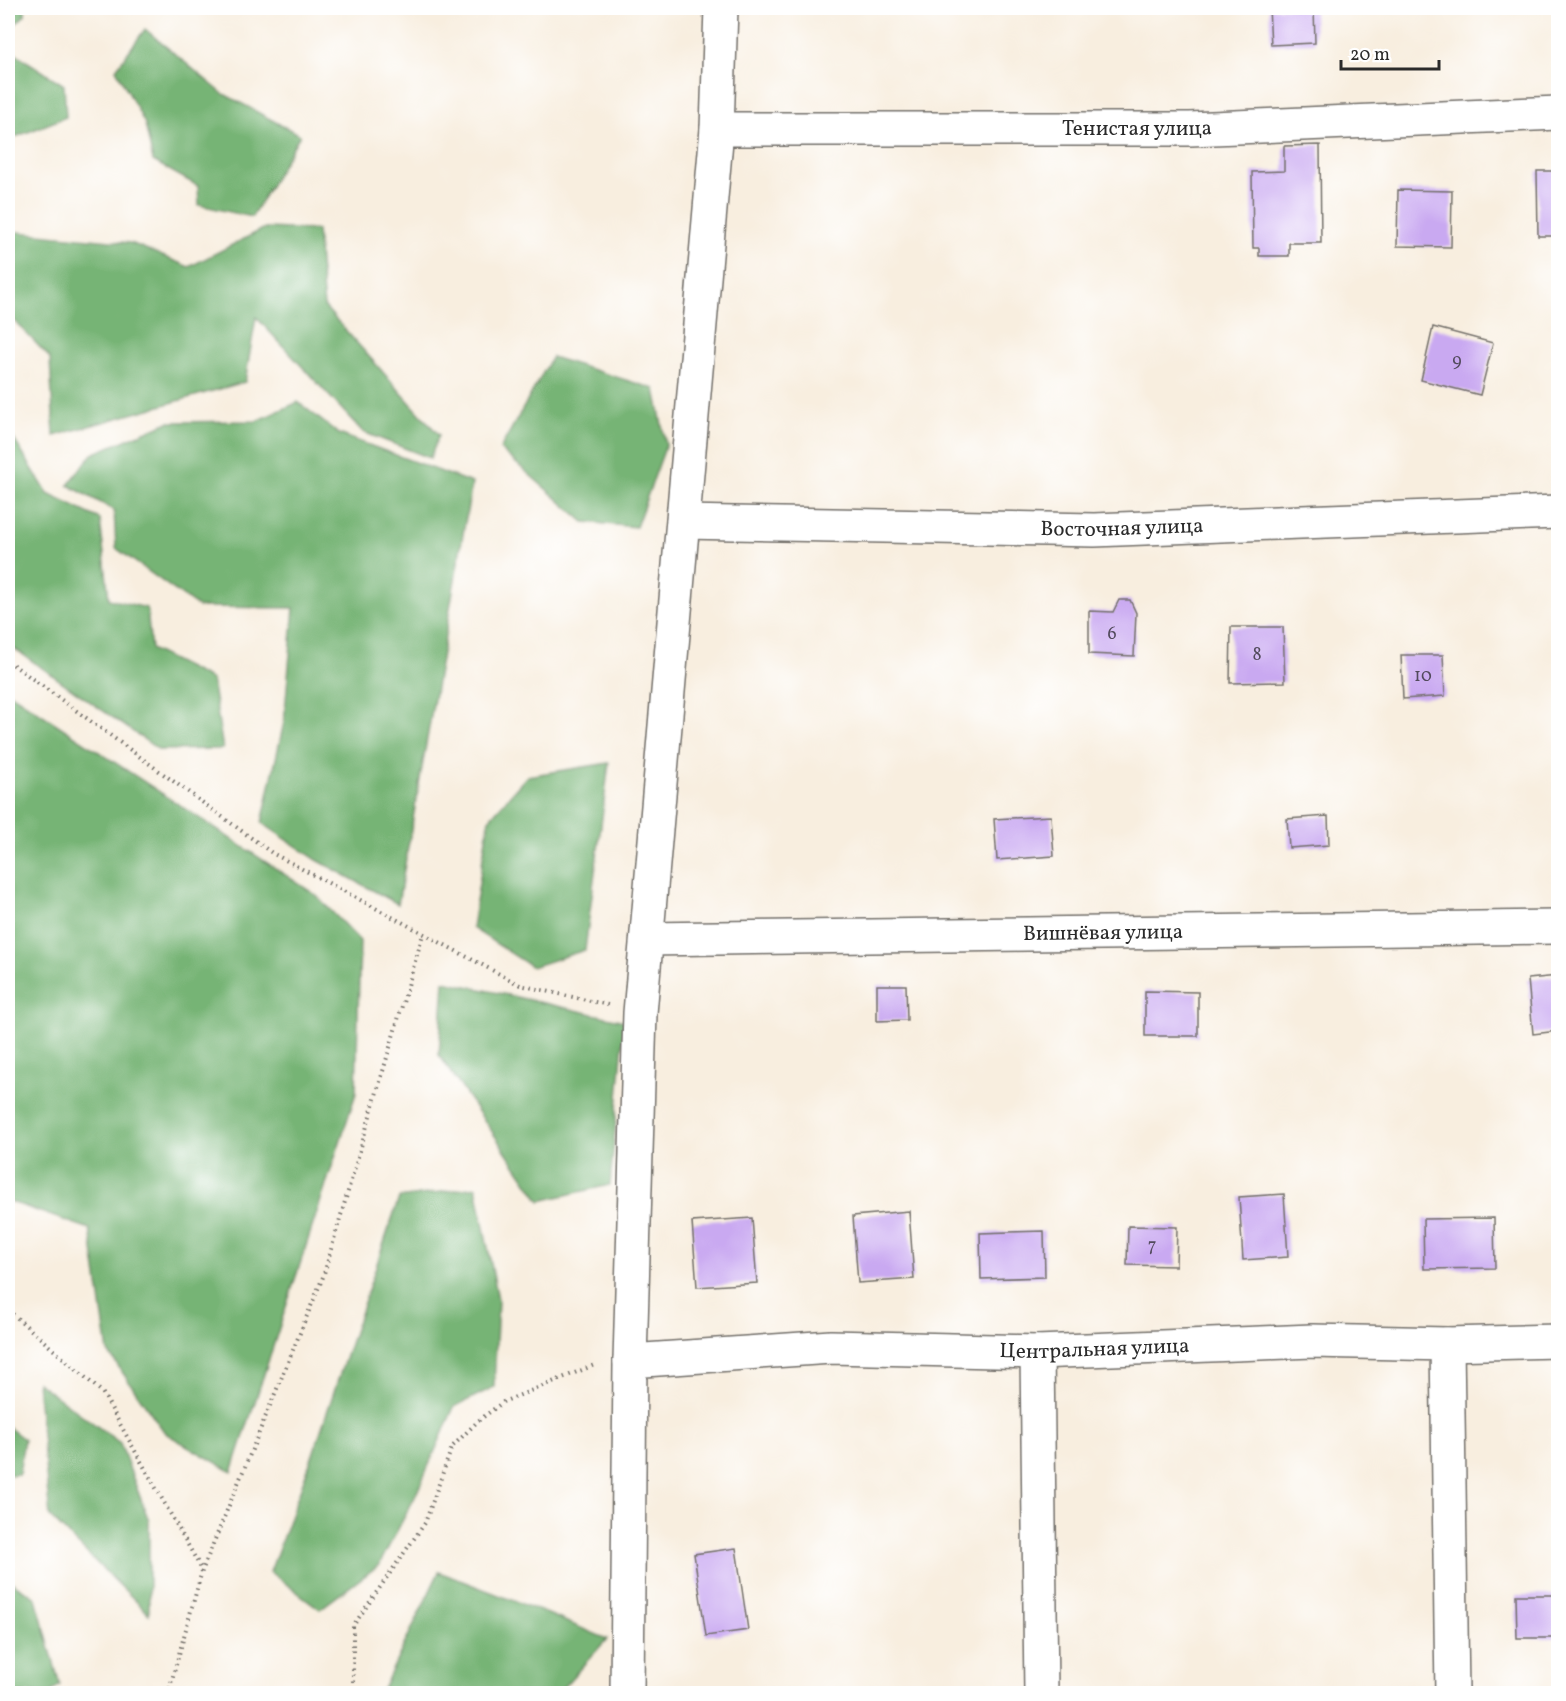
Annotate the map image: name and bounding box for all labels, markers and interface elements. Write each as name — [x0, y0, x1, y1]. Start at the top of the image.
scale bar — [1341, 33, 1438, 71]
text: 20 m — [1350, 43, 1390, 68]
street label: Тенистая улица — [1062, 114, 1213, 144]
house number: 9 — [1452, 349, 1462, 374]
street label: Восточная улица — [1040, 511, 1204, 545]
house number: 6 — [1107, 622, 1117, 647]
house number: 8 — [1252, 643, 1262, 668]
house number: 10 — [1414, 664, 1432, 689]
street label: Вишнёвая улица — [1023, 917, 1183, 949]
house number: 7 — [1148, 1234, 1156, 1259]
street label: Центральная улица — [999, 1331, 1190, 1367]

